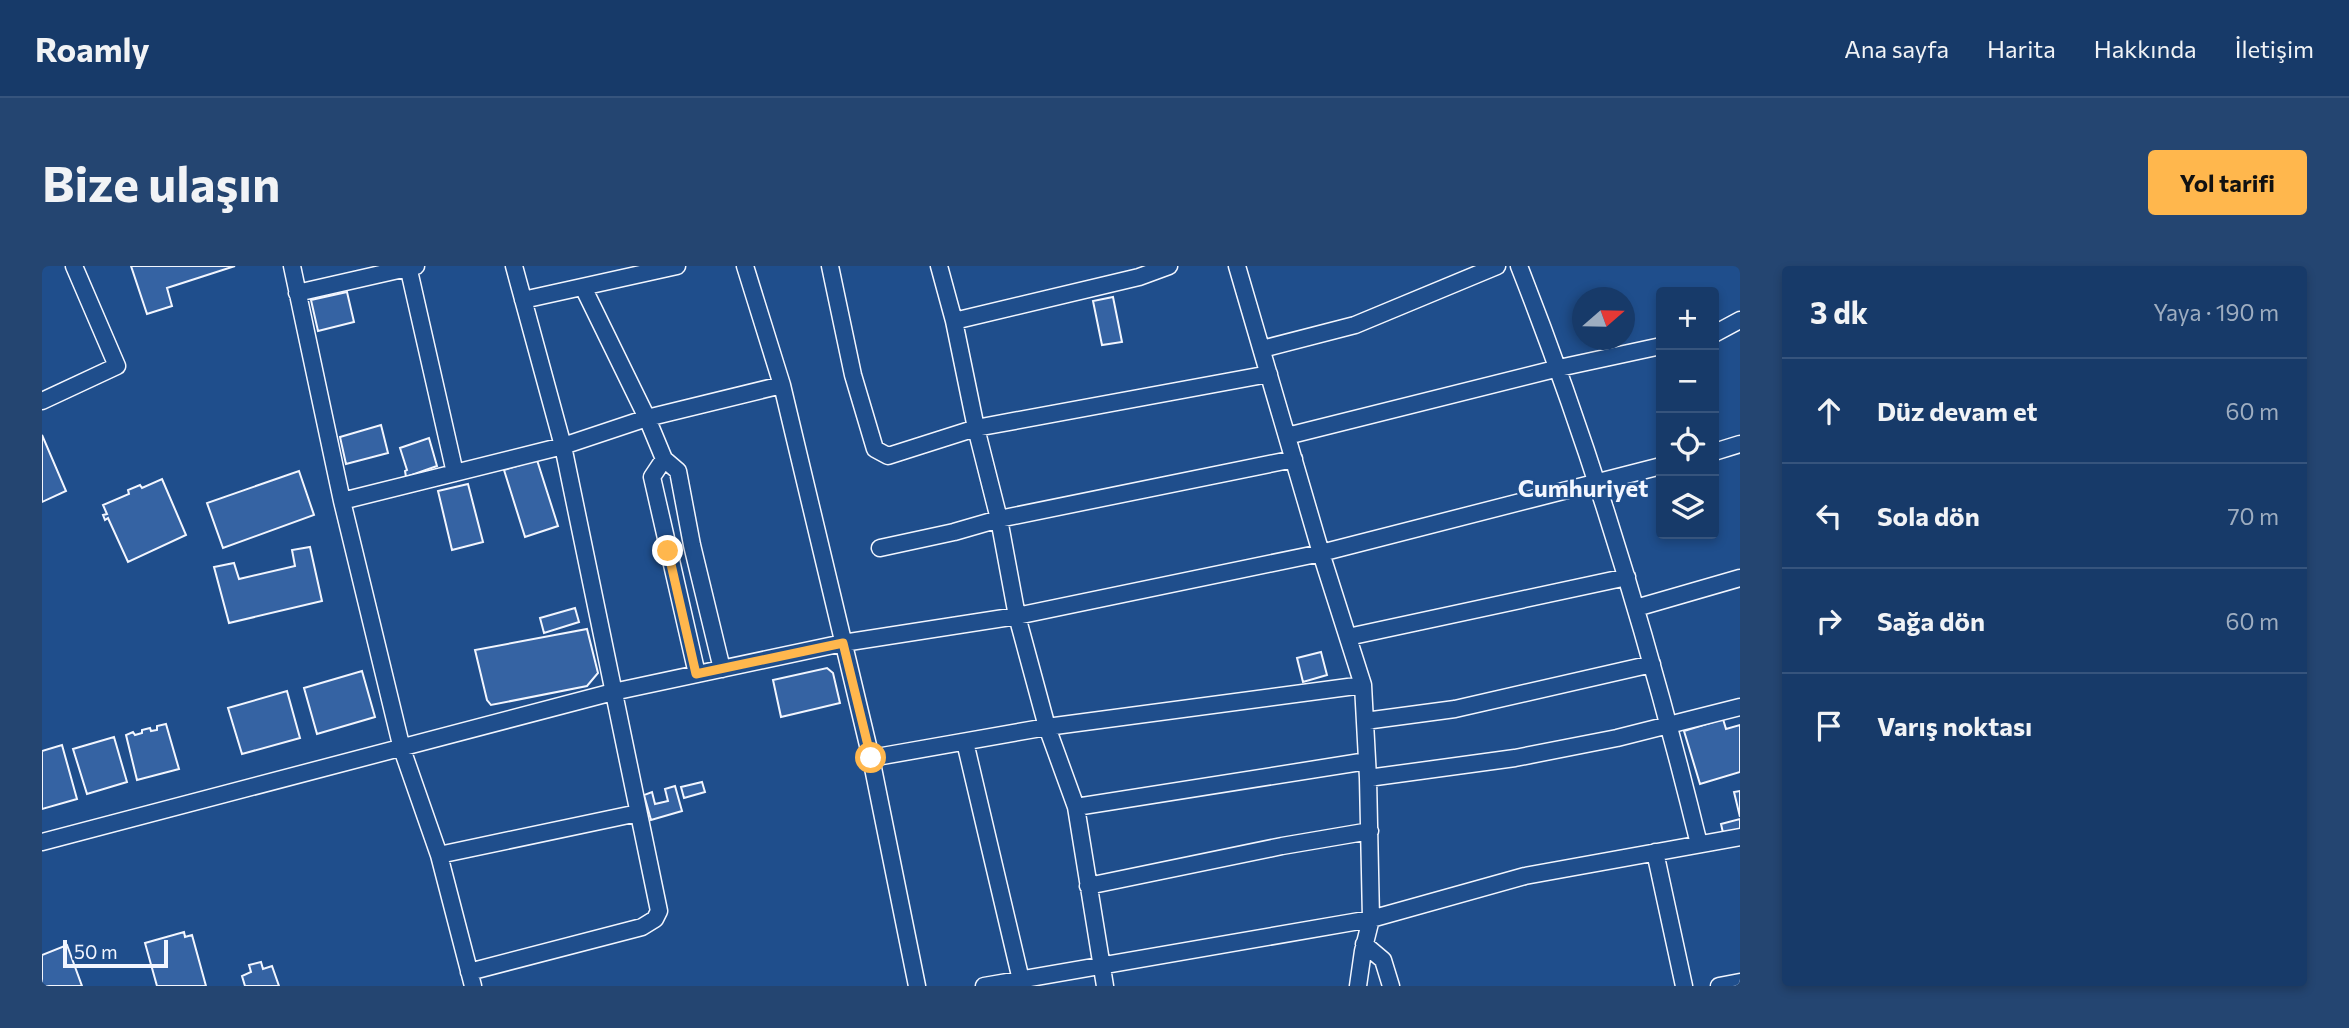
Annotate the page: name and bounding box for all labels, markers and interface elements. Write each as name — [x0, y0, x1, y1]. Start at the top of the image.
text: Roamly — [35, 28, 150, 69]
text: Ana sayfa — [1844, 34, 1949, 63]
text: Harita — [1987, 34, 2056, 63]
text: Hakkında — [2094, 34, 2197, 63]
text: İletişim — [2235, 34, 2314, 63]
button: Yol tarifi — [2148, 150, 2307, 215]
text: Bize ulaşın — [42, 152, 280, 212]
north arrow — [1572, 287, 1635, 350]
map controls — [1656, 287, 1719, 539]
button: + — [1656, 287, 1719, 350]
text: 3 dk — [1810, 293, 1868, 330]
text: Yaya · 190 m — [2153, 298, 2279, 326]
button: − — [1656, 350, 1719, 413]
icon: ahead — [1810, 392, 1848, 430]
text: Düz devam et — [1877, 395, 2038, 426]
text: 60 m — [2226, 397, 2279, 425]
button: locate — [1656, 413, 1719, 476]
district label: Cumhuriyet — [1518, 473, 1648, 502]
button: layers — [1656, 476, 1719, 539]
icon: left — [1810, 497, 1848, 535]
text: Sola dön — [1877, 500, 1980, 531]
text: 70 m — [2227, 502, 2279, 530]
route end — [652, 535, 683, 566]
icon: right — [1810, 602, 1848, 640]
text: Sağa dön — [1877, 605, 1985, 636]
text: 60 m — [2226, 607, 2279, 635]
icon: arrive — [1810, 707, 1848, 745]
text: Varış noktası — [1877, 710, 2032, 741]
route start — [855, 742, 886, 773]
scale bar — [63, 937, 168, 969]
text: 50 m — [74, 940, 118, 963]

